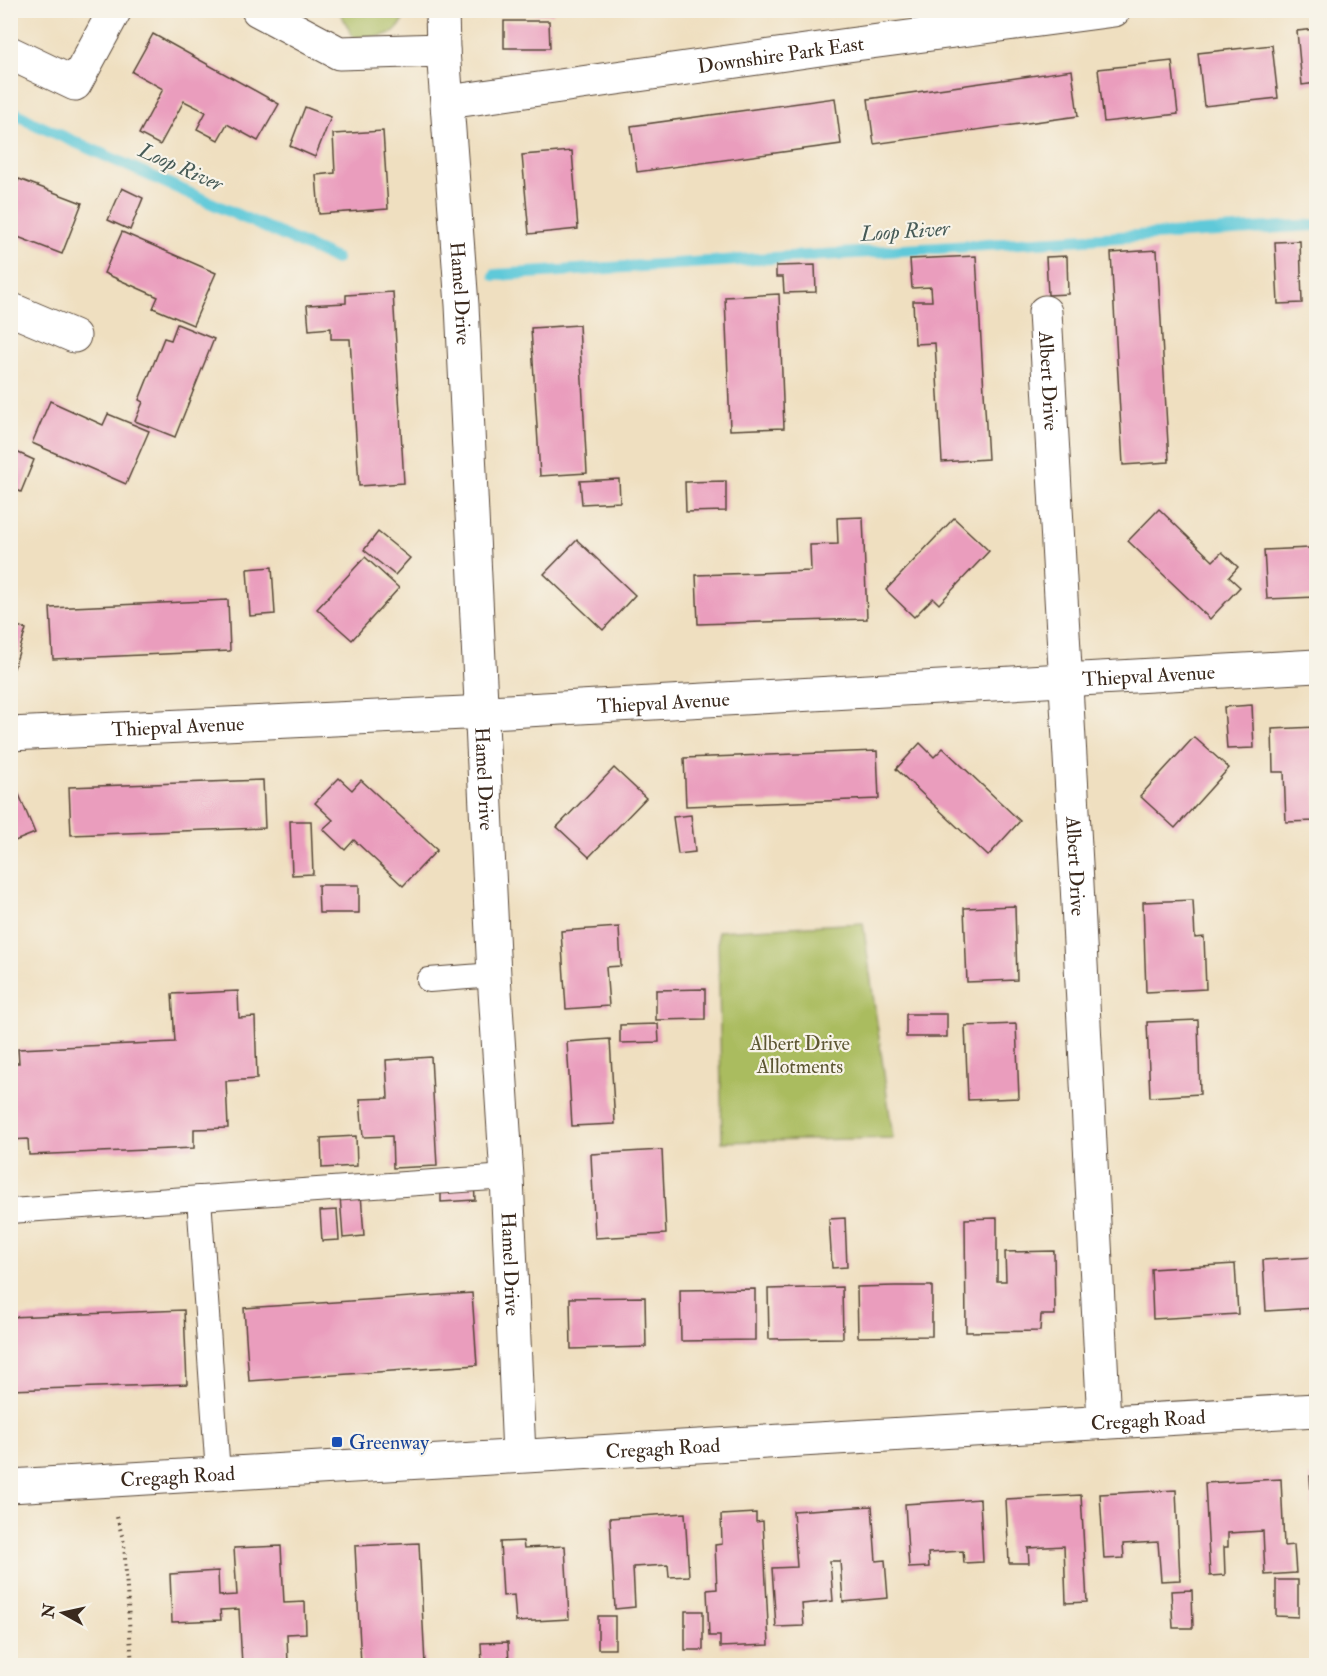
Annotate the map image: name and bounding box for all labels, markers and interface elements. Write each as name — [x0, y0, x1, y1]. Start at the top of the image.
street label: Downshire Park East — [696, 31, 866, 79]
water label: Loop River — [134, 137, 228, 198]
water label: Loop River — [858, 215, 952, 248]
street label: Hamel Drive — [444, 241, 476, 346]
street label: Albert Drive — [1033, 329, 1064, 431]
street label: Thiepval Avenue — [1081, 660, 1216, 692]
street label: Thiepval Avenue — [596, 687, 730, 719]
street label: Thiepval Avenue — [111, 711, 245, 742]
street label: Hamel Drive — [469, 726, 499, 831]
street label: Albert Drive — [1060, 815, 1091, 917]
park label: Albert Drive Allotments — [749, 1031, 850, 1079]
street label: Hamel Drive — [496, 1212, 525, 1316]
street label: Cregagh Road — [1090, 1404, 1206, 1436]
place label: Greenway — [349, 1430, 430, 1455]
street label: Cregagh Road — [605, 1433, 721, 1464]
marker: Greenway — [330, 1435, 344, 1449]
street label: Cregagh Road — [120, 1461, 236, 1493]
north arrow — [33, 1583, 93, 1643]
text: N — [38, 1602, 60, 1621]

